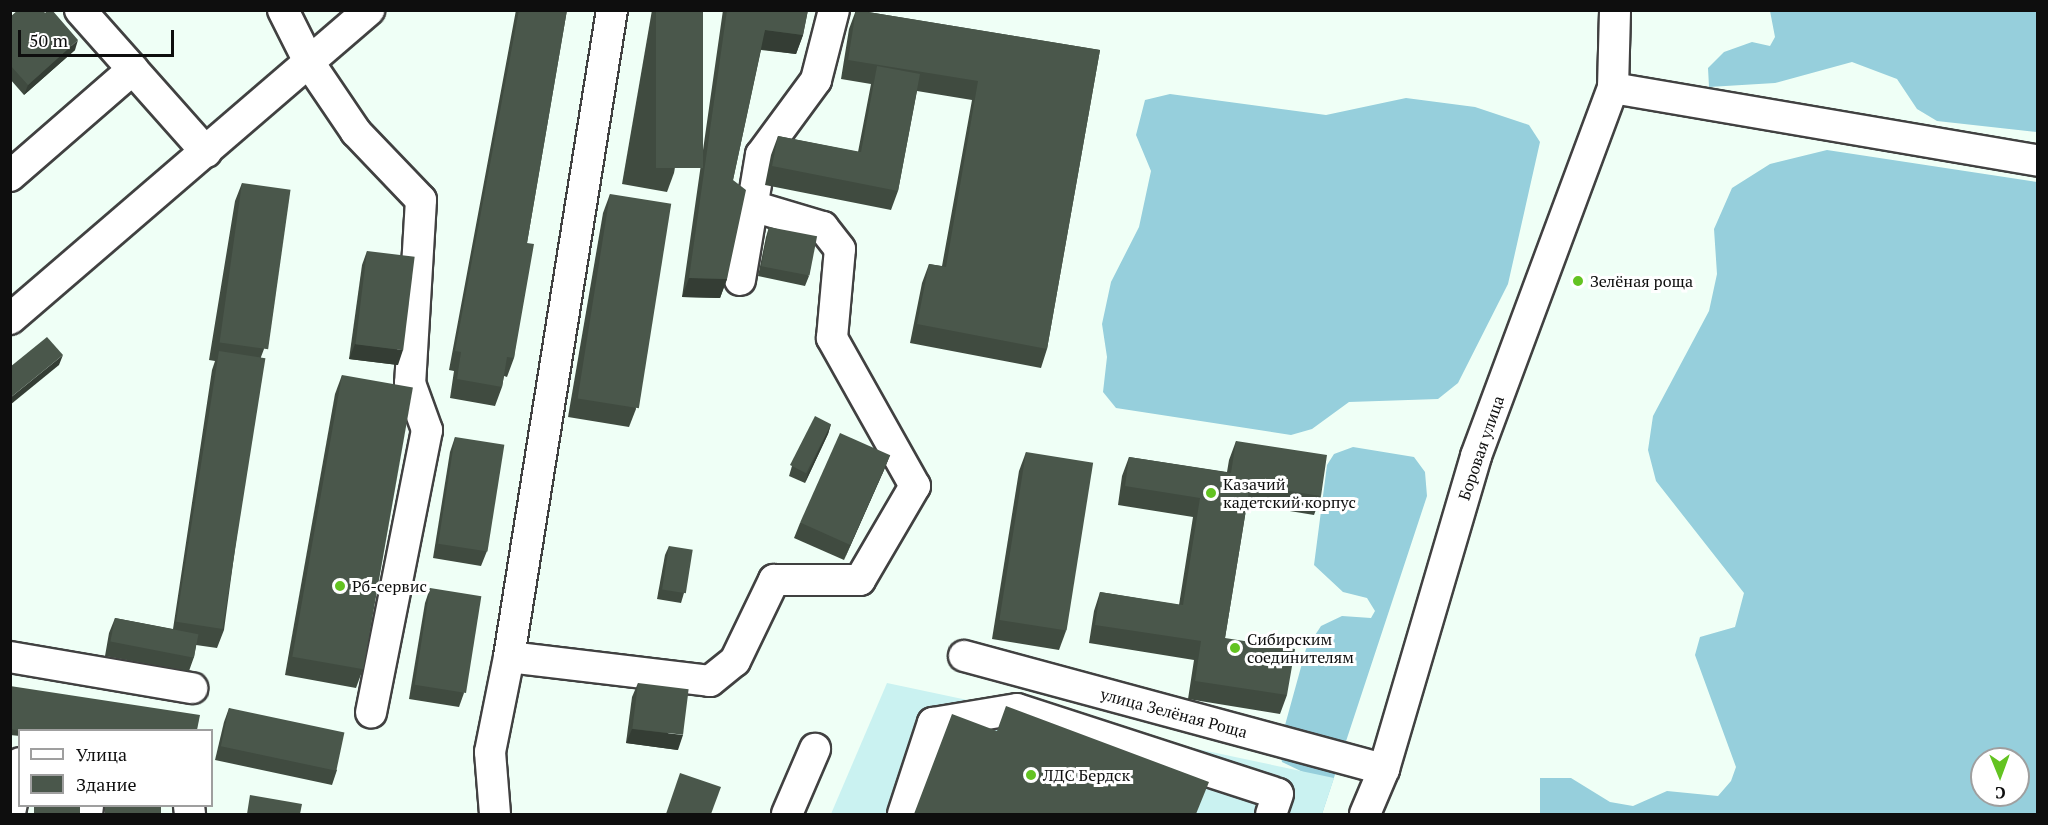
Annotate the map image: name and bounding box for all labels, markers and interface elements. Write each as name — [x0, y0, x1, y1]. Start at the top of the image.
scale bar — [21, 18, 177, 56]
text: 50 m — [29, 28, 68, 52]
place label: Зелёная роща — [1590, 271, 1693, 291]
marker: Зелёная роща — [1571, 274, 1585, 288]
street label: Боровая улица — [1454, 393, 1508, 503]
place label: Казачий кадетский корпус — [1223, 474, 1356, 512]
marker: Казачий кадетский корпус — [1204, 486, 1218, 500]
place label: Рб-сервис — [352, 576, 427, 596]
marker: Рб-сервис — [333, 579, 347, 593]
place label: Сибирским соединителям — [1247, 629, 1354, 667]
marker: Сибирским соединителям — [1228, 641, 1242, 655]
street label: улица Зелёная Роща — [1099, 684, 1249, 742]
legend — [18, 729, 213, 807]
text: Улица — [76, 742, 127, 766]
north arrow — [1970, 747, 2030, 807]
place label: ЛДС Бердск — [1043, 765, 1130, 785]
marker: ЛДС Бердск — [1024, 768, 1038, 782]
text: Здание — [76, 772, 136, 796]
text: С — [1995, 782, 2006, 804]

